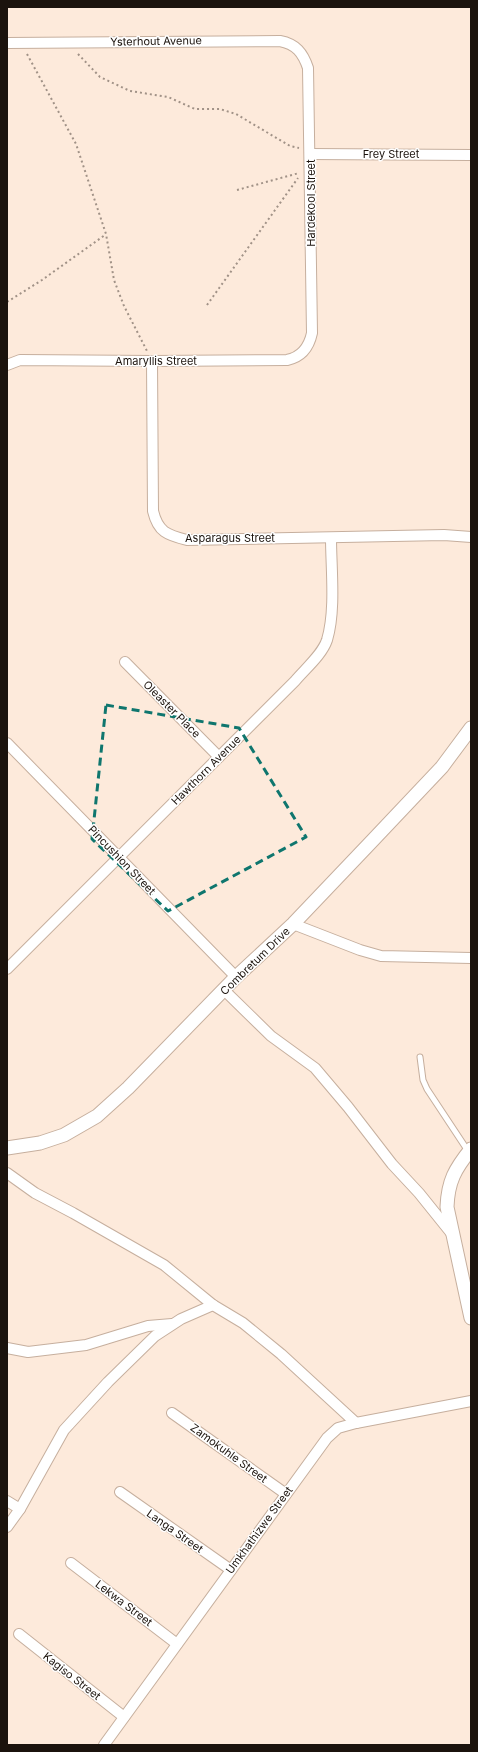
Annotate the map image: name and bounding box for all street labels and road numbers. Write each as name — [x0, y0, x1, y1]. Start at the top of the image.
street label: Ysterhout Avenue — [110, 33, 202, 49]
street label: Frey Street — [363, 147, 420, 161]
street label: Hardekool Street — [304, 159, 318, 247]
street label: Amaryllis Street — [115, 354, 197, 368]
street label: Asparagus Street — [185, 531, 275, 545]
street label: Oleaster Place — [140, 677, 204, 741]
street label: Hawthorn Avenue — [168, 732, 244, 808]
street label: Pincushion Street — [85, 822, 159, 898]
street label: Combretum Drive — [217, 924, 293, 998]
street label: Zamokuhle Street — [188, 1420, 270, 1486]
street label: Umkhathizwe Street — [223, 1483, 296, 1576]
street label: Langa Street — [144, 1506, 206, 1556]
street label: Lekwa Street — [93, 1577, 156, 1629]
street label: Kagiso Street — [40, 1649, 104, 1703]

